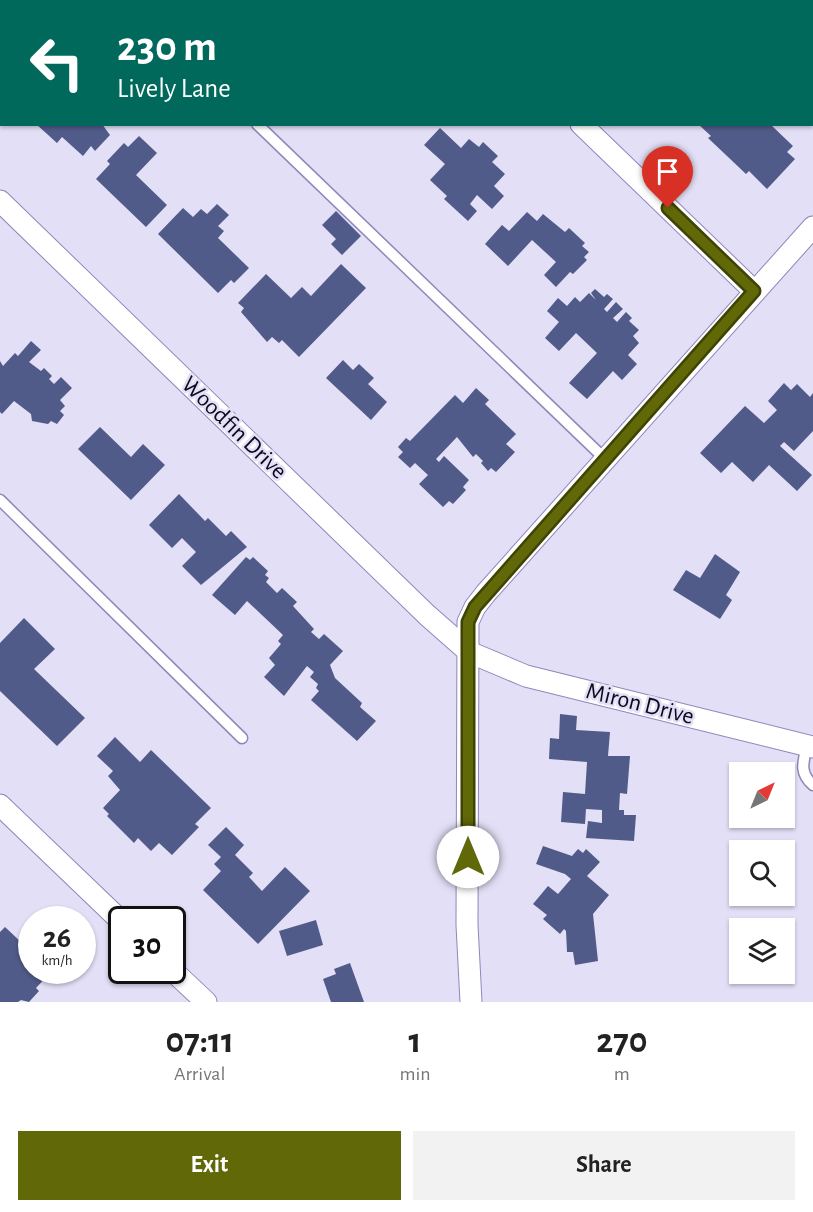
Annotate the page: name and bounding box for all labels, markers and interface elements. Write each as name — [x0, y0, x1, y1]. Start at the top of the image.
icon: left — [18, 24, 96, 102]
text: 230 m — [117, 26, 217, 68]
text: Lively Lane — [117, 75, 231, 102]
pin — [642, 146, 693, 208]
icon: arrive — [651, 155, 684, 188]
street label: Woodfin Drive — [177, 372, 291, 484]
street label: Miron Drive — [584, 679, 696, 729]
north arrow — [729, 762, 795, 828]
map controls — [729, 762, 795, 984]
position arrow — [436, 825, 500, 889]
button: search — [729, 840, 795, 906]
speed limit sign: 30 — [108, 906, 186, 984]
button: layers — [729, 918, 795, 984]
text: 26 — [43, 923, 71, 953]
text: km/h — [42, 953, 72, 968]
text: 07:11 — [166, 1023, 234, 1059]
text: 1 — [409, 1023, 422, 1059]
text: 270 — [596, 1023, 647, 1059]
text: Arrival — [174, 1064, 225, 1084]
text: min — [400, 1064, 431, 1084]
text: m — [614, 1064, 630, 1084]
button: Exit — [18, 1131, 401, 1200]
button: Share — [413, 1131, 795, 1200]

